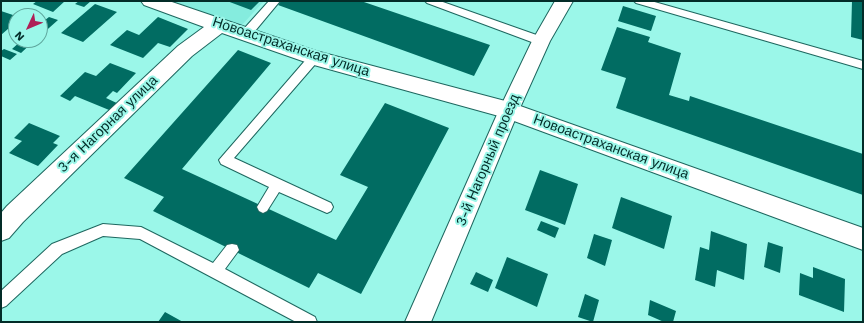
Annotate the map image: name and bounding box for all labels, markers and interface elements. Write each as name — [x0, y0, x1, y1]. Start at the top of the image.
north arrow — [8, 8, 48, 48]
street label: Новоастраханская улица — [210, 14, 372, 80]
text: N — [12, 29, 27, 43]
street label: 3-я Нагорная улица — [55, 72, 161, 176]
street label: 3-й Нагорный проезд — [453, 92, 523, 228]
street label: Новоастраханская улица — [531, 111, 691, 183]

